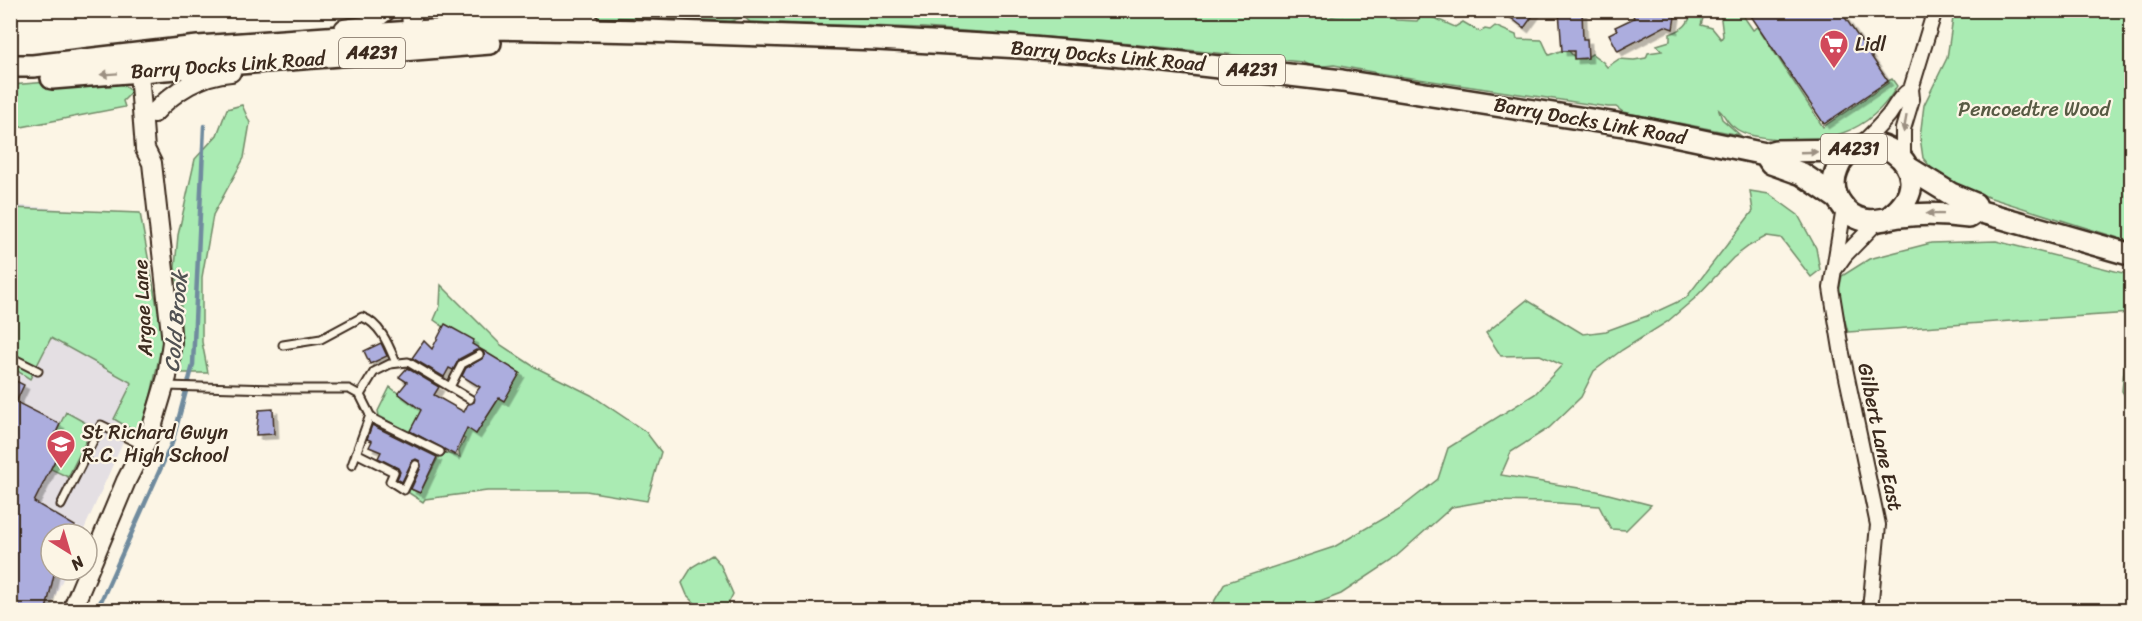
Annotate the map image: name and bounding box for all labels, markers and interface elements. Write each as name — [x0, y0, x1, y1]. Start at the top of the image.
place label: Lidl — [1855, 27, 1887, 62]
supermarket icon: Lidl — [1818, 28, 1850, 70]
street label: Barry Docks Link Road — [1009, 30, 1208, 82]
road number: A4231 — [339, 38, 405, 68]
street label: Barry Docks Link Road — [130, 41, 328, 89]
road number: A4231 — [1219, 55, 1285, 85]
one-way arrow — [100, 69, 119, 79]
street label: Barry Docks Link Road — [1491, 87, 1690, 155]
park label: Pencoedtre Wood — [1958, 92, 2111, 127]
one-way arrow — [1900, 114, 1909, 133]
road number: A4231 — [1821, 134, 1887, 164]
one-way arrow — [1799, 147, 1818, 157]
one-way arrow — [1926, 209, 1945, 219]
street label: Argae Lane — [123, 258, 163, 359]
water label: Cold Brook — [153, 267, 200, 374]
street label: Gilbert Lane East — [1847, 360, 1913, 514]
place label: St Richard Gwyn R.C. High School — [82, 415, 230, 473]
school or university icon: St Richard Gwyn R.C. High School — [45, 428, 77, 470]
north arrow — [39, 522, 99, 582]
text: N — [64, 548, 92, 579]

